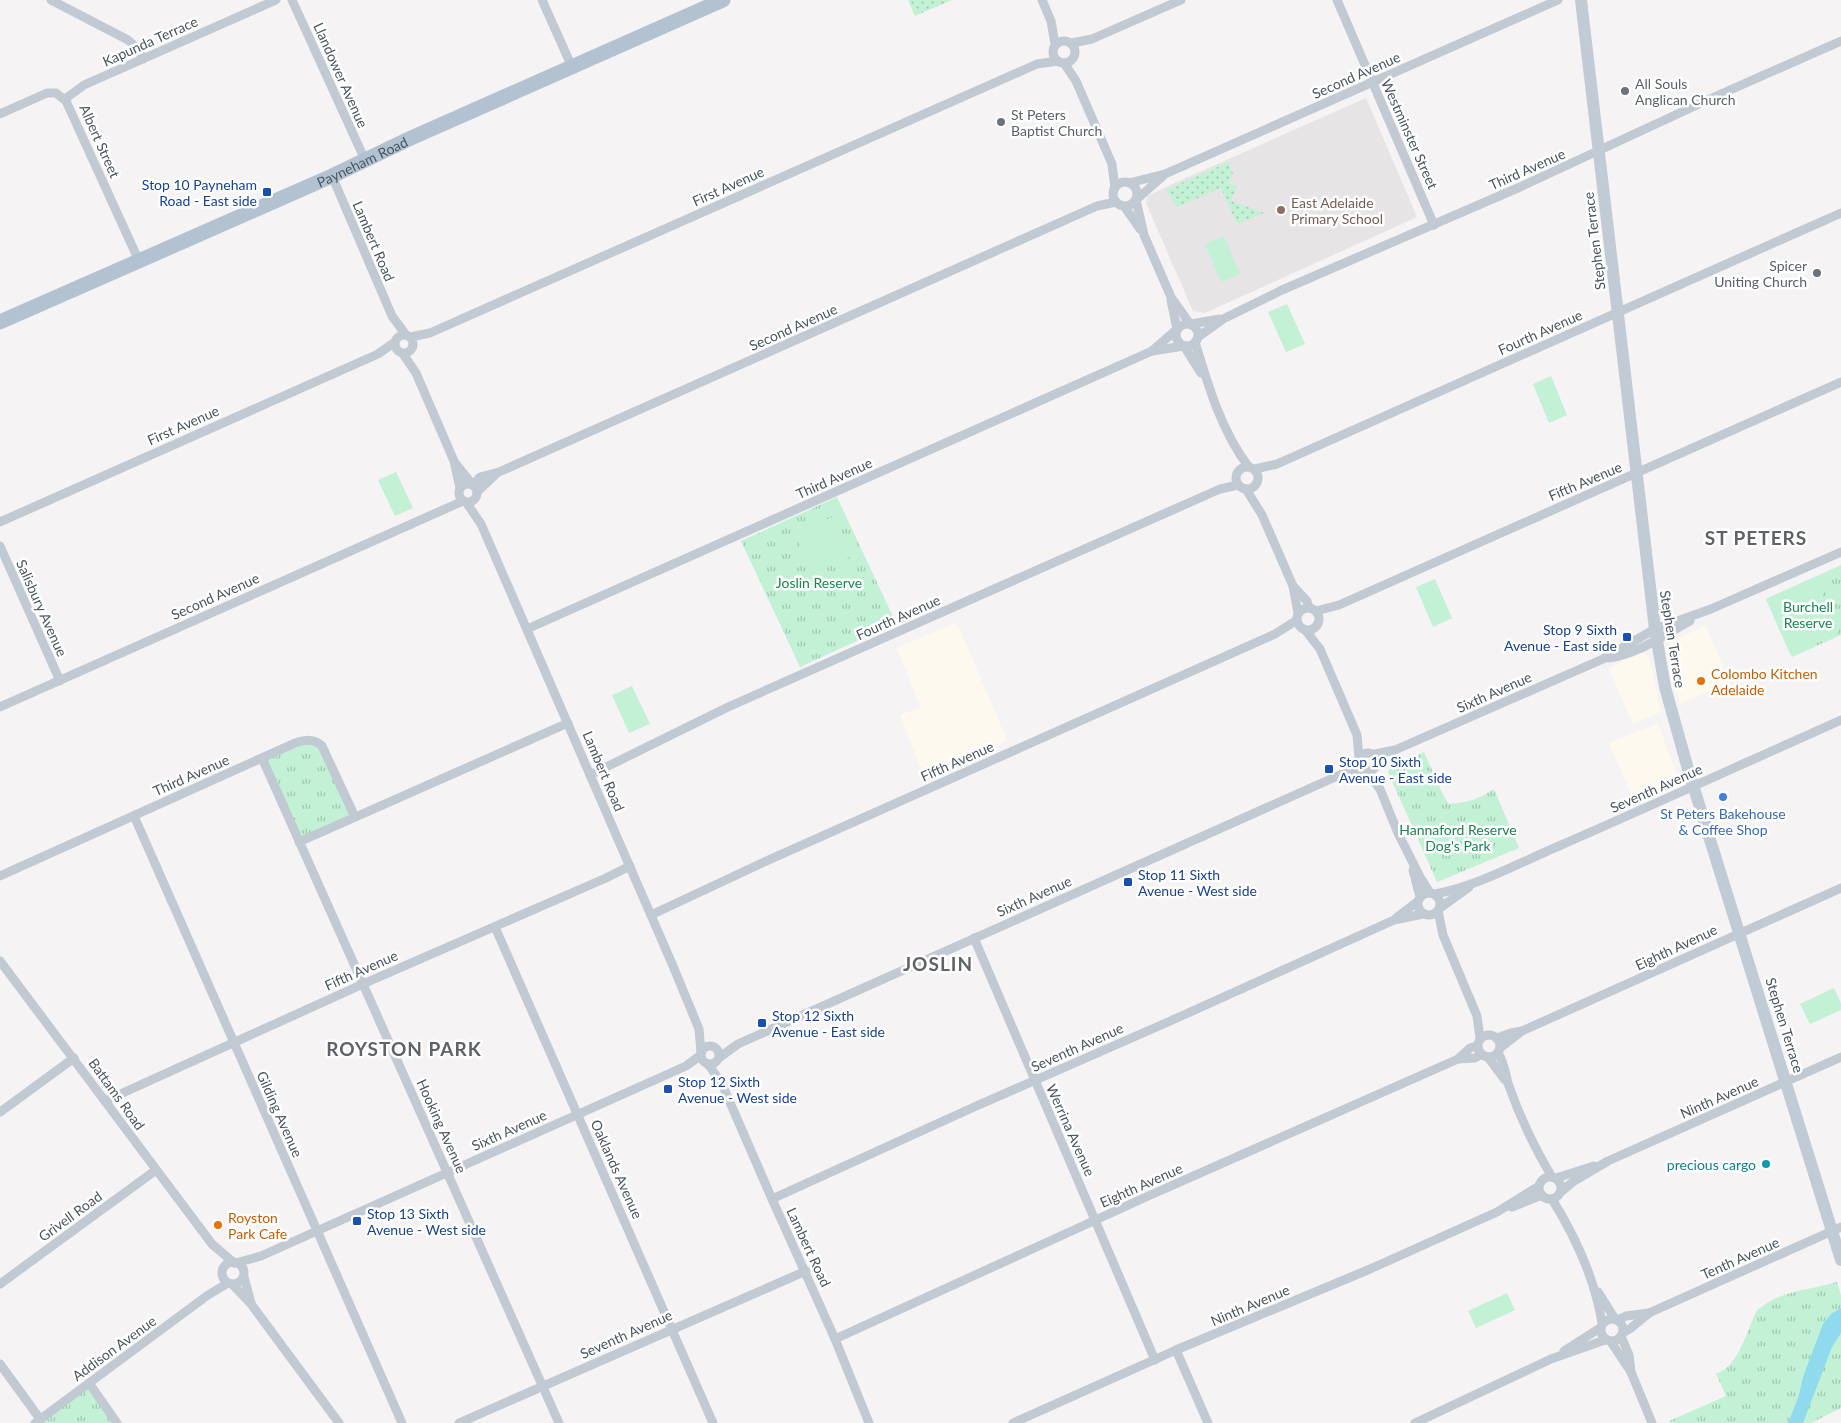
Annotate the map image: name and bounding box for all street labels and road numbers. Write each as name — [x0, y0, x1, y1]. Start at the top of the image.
street label: Kapunda Terrace — [100, 12, 200, 70]
street label: Llandower Avenue — [310, 20, 372, 130]
street label: Second Avenue — [1309, 48, 1403, 102]
street label: Westminster Street — [1378, 76, 1442, 192]
street label: Albert Street — [76, 102, 124, 180]
street label: Payneham Road — [314, 133, 410, 190]
street label: Third Avenue — [1486, 145, 1568, 193]
street label: First Avenue — [689, 163, 767, 209]
street label: Stephen Terrace — [1580, 191, 1608, 291]
street label: Lambert Road — [349, 198, 399, 284]
street label: Second Avenue — [746, 300, 840, 354]
street label: Fourth Avenue — [1495, 306, 1585, 358]
street label: First Avenue — [144, 402, 222, 448]
street label: Third Avenue — [793, 454, 875, 502]
street label: Fifth Avenue — [1546, 458, 1624, 504]
street label: Salisbury Avenue — [13, 557, 71, 659]
street label: Second Avenue — [168, 569, 262, 623]
street label: Stephen Terrace — [1657, 589, 1689, 689]
street label: Fourth Avenue — [853, 591, 943, 643]
street label: Sixth Avenue — [1454, 668, 1534, 716]
street label: Lambert Road — [579, 728, 629, 814]
street label: Fifth Avenue — [918, 737, 996, 785]
street label: Third Avenue — [150, 751, 232, 799]
street label: Seventh Avenue — [1607, 760, 1705, 816]
street label: Sixth Avenue — [994, 872, 1074, 920]
street label: Eighth Avenue — [1632, 921, 1720, 973]
street label: Fifth Avenue — [322, 946, 400, 994]
street label: Stephen Terrace — [1762, 975, 1808, 1075]
street label: Seventh Avenue — [1028, 1019, 1126, 1075]
street label: Battams Road — [85, 1055, 149, 1133]
street label: Gilding Avenue — [253, 1068, 307, 1160]
street label: Ninth Avenue — [1677, 1072, 1761, 1122]
street label: Hooking Avenue — [414, 1076, 470, 1176]
street label: Werrina Avenue — [1043, 1081, 1099, 1179]
street label: Sixth Avenue — [469, 1106, 549, 1154]
street label: Oaklands Avenue — [588, 1117, 646, 1221]
street label: Eighth Avenue — [1097, 1159, 1185, 1211]
street label: Grivell Road — [35, 1187, 105, 1245]
street label: Lambert Road — [783, 1205, 835, 1289]
street label: Tenth Avenue — [1698, 1233, 1782, 1283]
street label: Ninth Avenue — [1208, 1281, 1292, 1329]
street label: Seventh Avenue — [577, 1306, 675, 1362]
street label: Addison Avenue — [69, 1312, 159, 1384]

